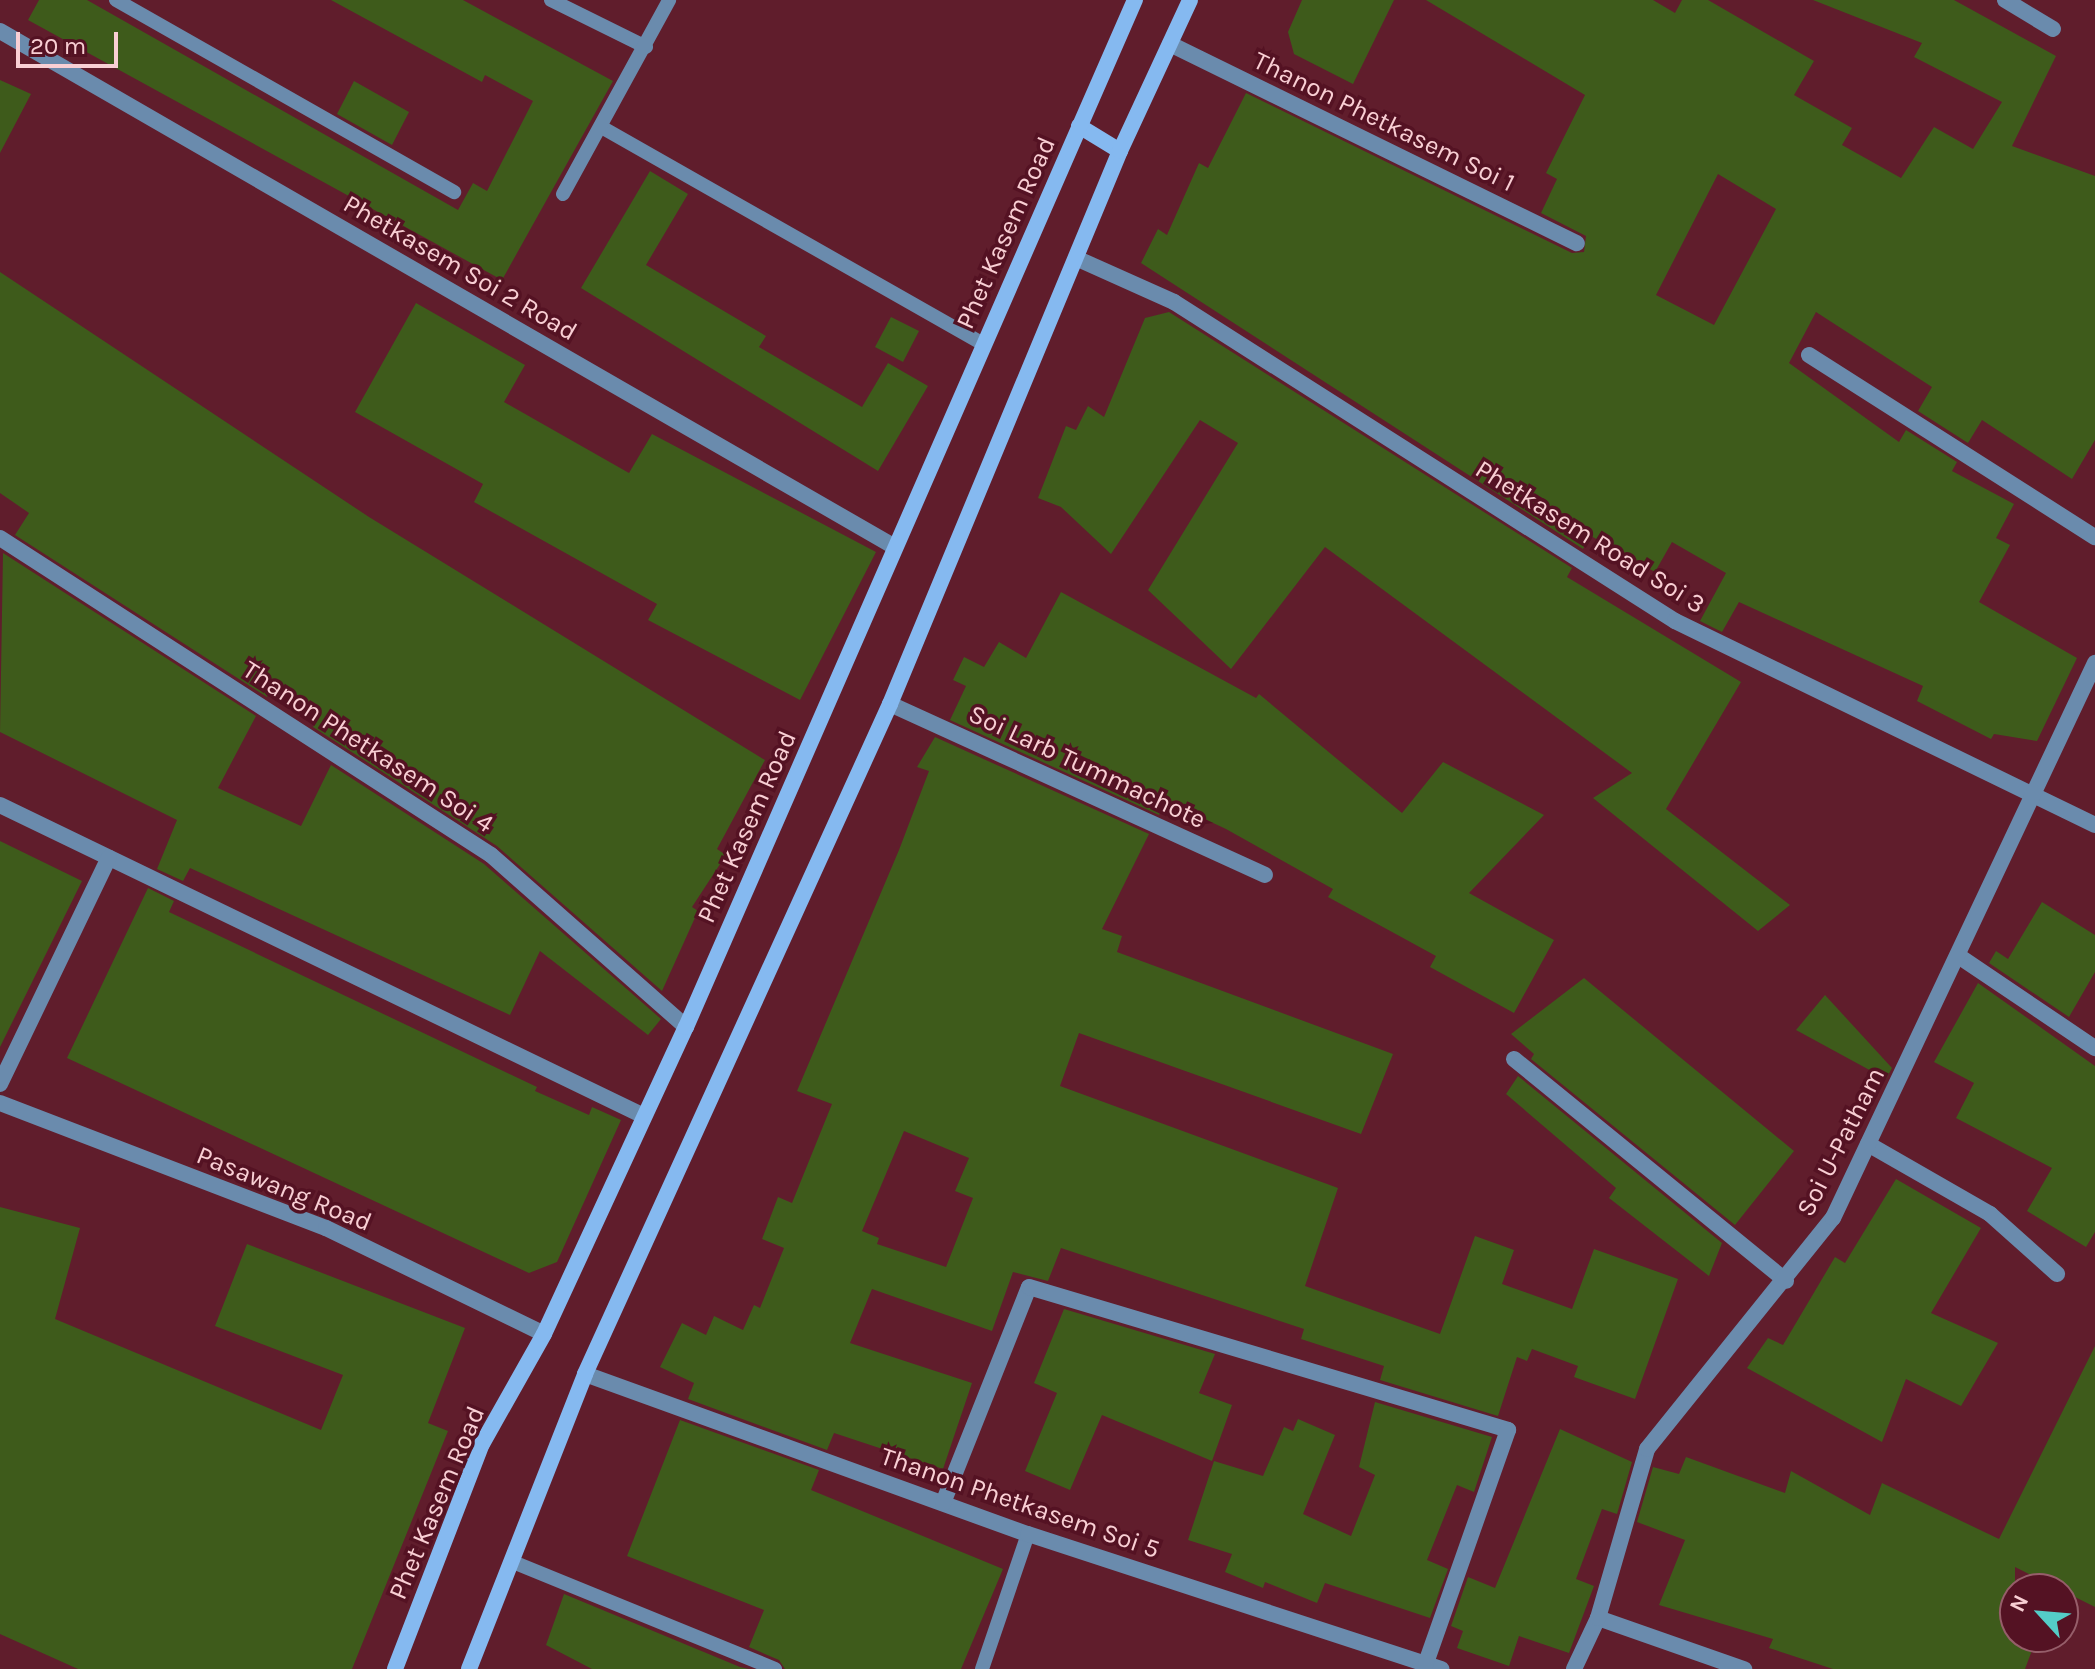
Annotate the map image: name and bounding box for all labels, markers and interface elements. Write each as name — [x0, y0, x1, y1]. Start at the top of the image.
scale bar — [20, 16, 122, 66]
text: 20 m — [30, 32, 86, 60]
street label: Thanon Phetkasem Soi 1 — [1248, 45, 1520, 199]
street label: Phet Kasem Road — [950, 132, 1062, 334]
street label: Phetkasem Soi 2 Road — [338, 188, 582, 348]
street label: Phetkasem Road Soi 3 — [1469, 454, 1711, 620]
street label: Thanon Phetkasem Soi 4 — [237, 654, 499, 840]
street label: Soi Larb Tummachote — [964, 698, 1210, 836]
street label: Phet Kasem Road — [691, 726, 803, 928]
street label: Soi U-Patham — [1790, 1062, 1892, 1222]
street label: Pasawang Road — [192, 1140, 376, 1238]
street label: Phet Kasem Road — [382, 1402, 492, 1604]
street label: Thanon Phetkasem Soi 5 — [876, 1441, 1164, 1565]
north arrow — [1999, 1573, 2079, 1653]
text: N — [2004, 1591, 2034, 1616]

